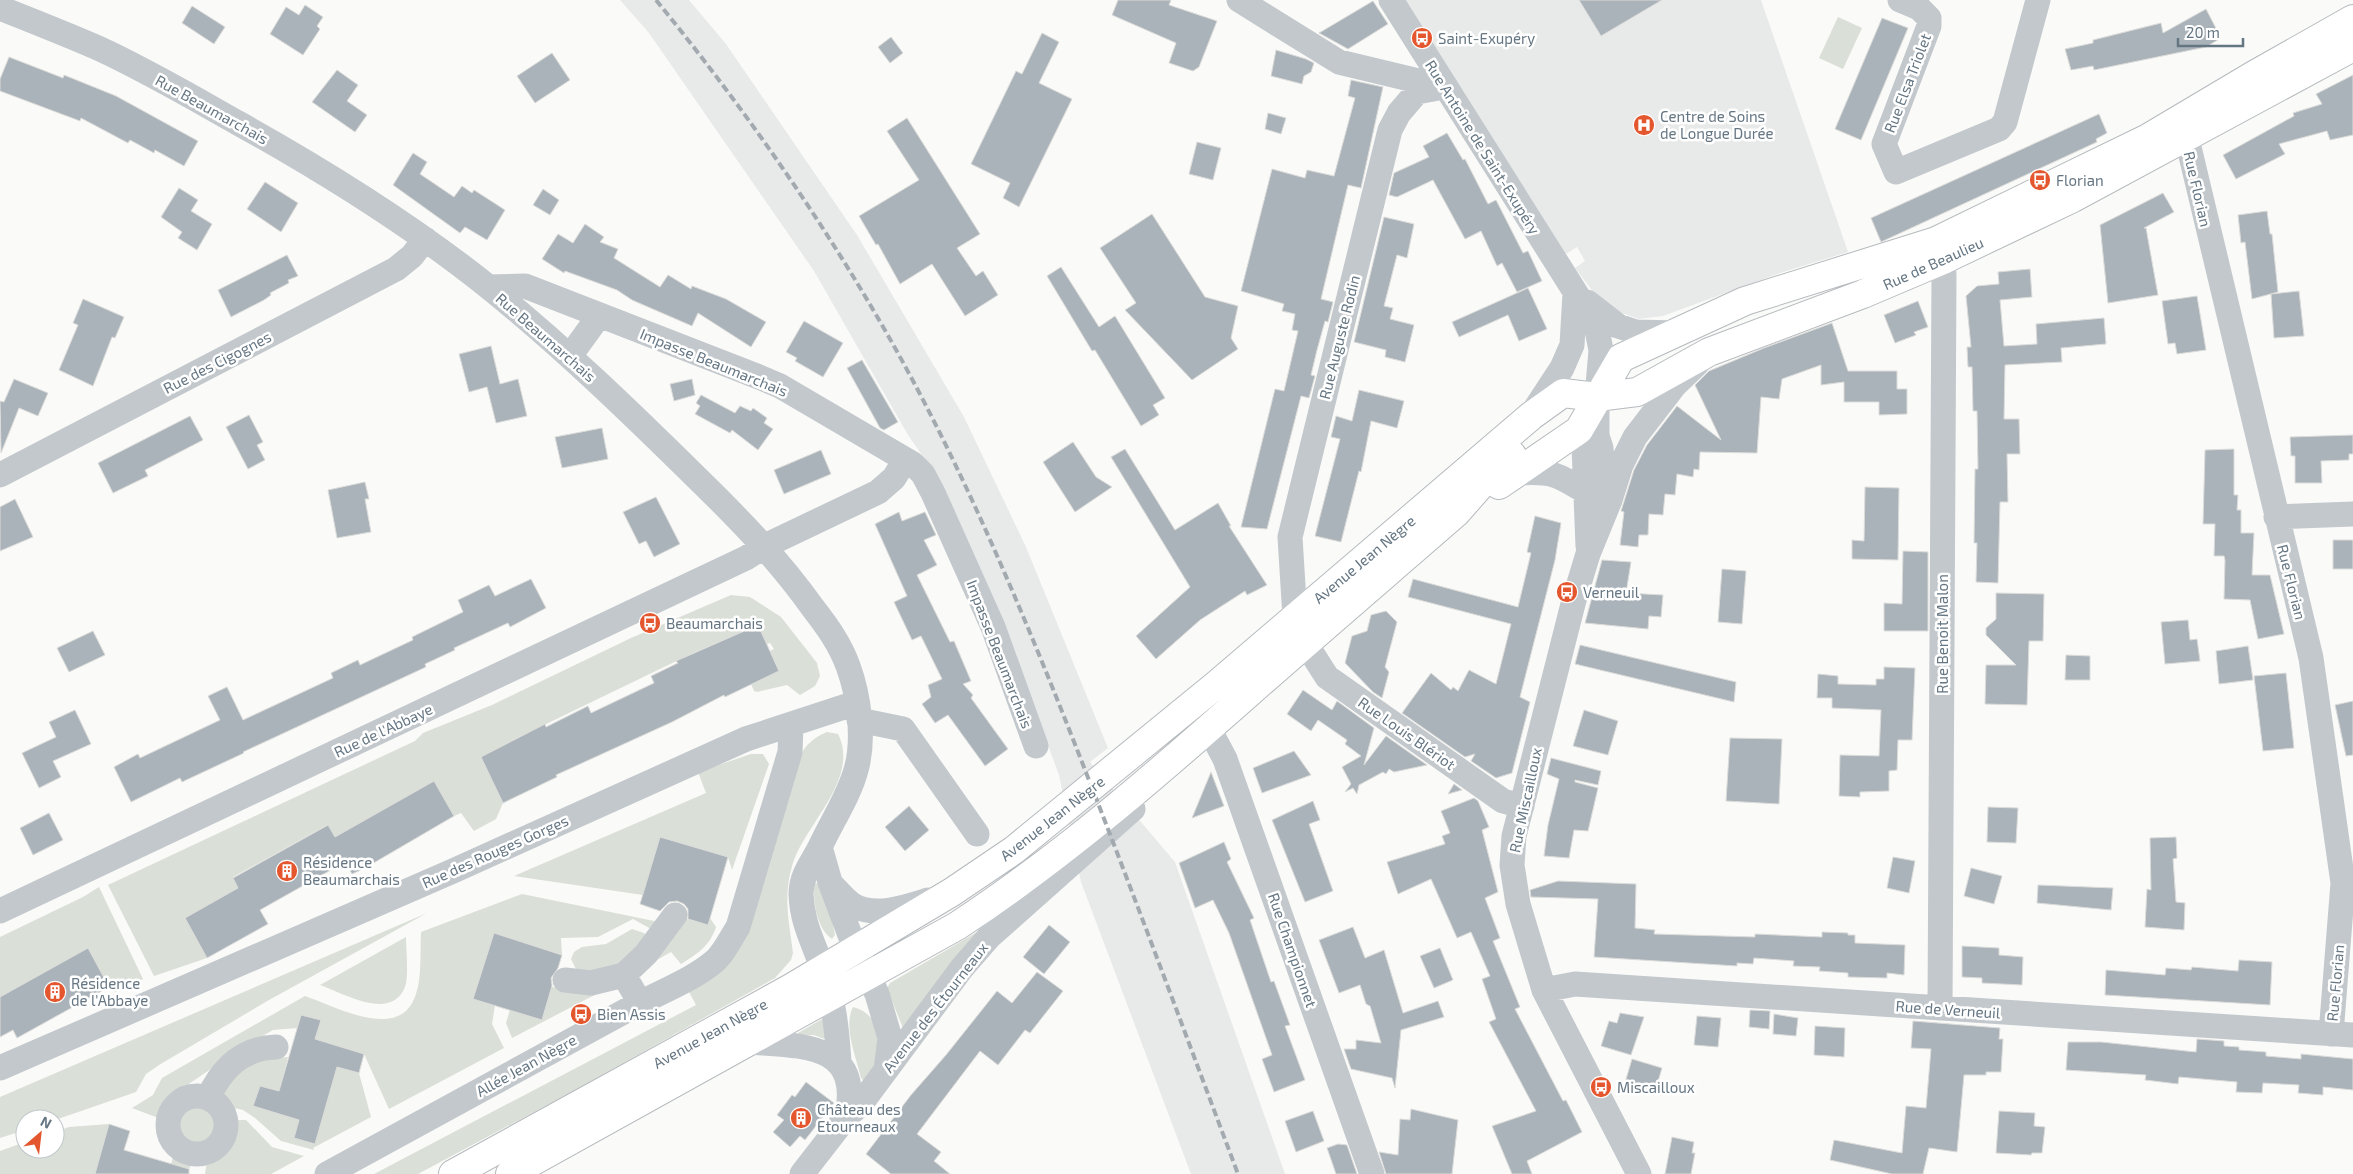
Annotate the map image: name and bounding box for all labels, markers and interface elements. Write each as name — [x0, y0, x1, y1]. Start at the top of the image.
scale bar — [2178, 15, 2243, 47]
text: 20 m — [2186, 23, 2220, 41]
bus stop icon: Saint-Exupéry — [1410, 26, 1434, 50]
place label: Saint-Exupéry — [1438, 29, 1535, 47]
street label: Rue Elsa Triolet — [1880, 31, 1934, 135]
street label: Rue Antoine de Saint-Exupéry — [1422, 57, 1544, 237]
street label: Rue Beaumarchais — [152, 71, 272, 147]
place label: Centre de Soins de Longue Durée — [1660, 107, 1774, 142]
hospital icon: Centre de Soins de Longue Durée — [1632, 113, 1656, 137]
street label: Rue Florian — [2181, 149, 2215, 229]
bus stop icon: Florian — [2028, 168, 2052, 192]
place label: Florian — [2056, 171, 2104, 189]
street label: Rue de Beaulieu — [1880, 233, 1986, 293]
street label: Rue Auguste Rodin — [1315, 273, 1363, 401]
street label: Rue Beaumarchais — [492, 289, 600, 385]
street label: Impasse Beaumarchais — [638, 324, 790, 400]
street label: Rue des Cigognes — [160, 327, 274, 397]
street label: Avenue Jean Nègre — [1309, 511, 1419, 607]
street label: Rue Florian — [2274, 542, 2310, 622]
street label: Rue Benoit Malon — [1933, 574, 1951, 694]
street label: Impasse Beaumarchais — [963, 577, 1037, 731]
bus stop icon: Verneuil — [1555, 580, 1579, 604]
place label: Verneuil — [1583, 583, 1640, 601]
bus stop icon: Beaumarchais — [638, 611, 662, 635]
place label: Beaumarchais — [666, 614, 763, 632]
street label: Rue Louis Blériot — [1355, 693, 1459, 773]
street label: Rue de l'Abbaye — [331, 699, 435, 761]
street label: Rue Miscailloux — [1505, 746, 1545, 854]
street label: Avenue Jean Nègre — [996, 772, 1108, 864]
street label: Rue des Rouges Gorges — [419, 811, 571, 891]
place label: Résidence Beaumarchais — [303, 853, 400, 888]
building icon: Résidence Beaumarchais — [275, 859, 299, 883]
street label: Rue Championnet — [1265, 890, 1321, 1010]
street label: Avenue des Étourneaux — [879, 938, 991, 1076]
street label: Rue Florian — [2323, 944, 2347, 1022]
place label: Résidence de l'Abbaye — [71, 974, 148, 1009]
building icon: Résidence de l'Abbaye — [43, 980, 67, 1004]
street label: Avenue Jean Nègre — [650, 994, 770, 1072]
street label: Rue de Verneuil — [1895, 996, 2002, 1022]
bus stop icon: Bien Assis — [569, 1002, 593, 1026]
place label: Bien Assis — [597, 1005, 666, 1023]
street label: Allée Jean Nègre — [473, 1030, 579, 1100]
bus stop icon: Miscailloux — [1589, 1075, 1613, 1099]
place label: Miscailloux — [1617, 1078, 1695, 1096]
place label: Château des Etourneaux — [817, 1100, 901, 1135]
building icon: Château des Etourneaux — [789, 1106, 813, 1130]
north arrow — [15, 1109, 65, 1159]
text: N — [38, 1112, 55, 1132]

